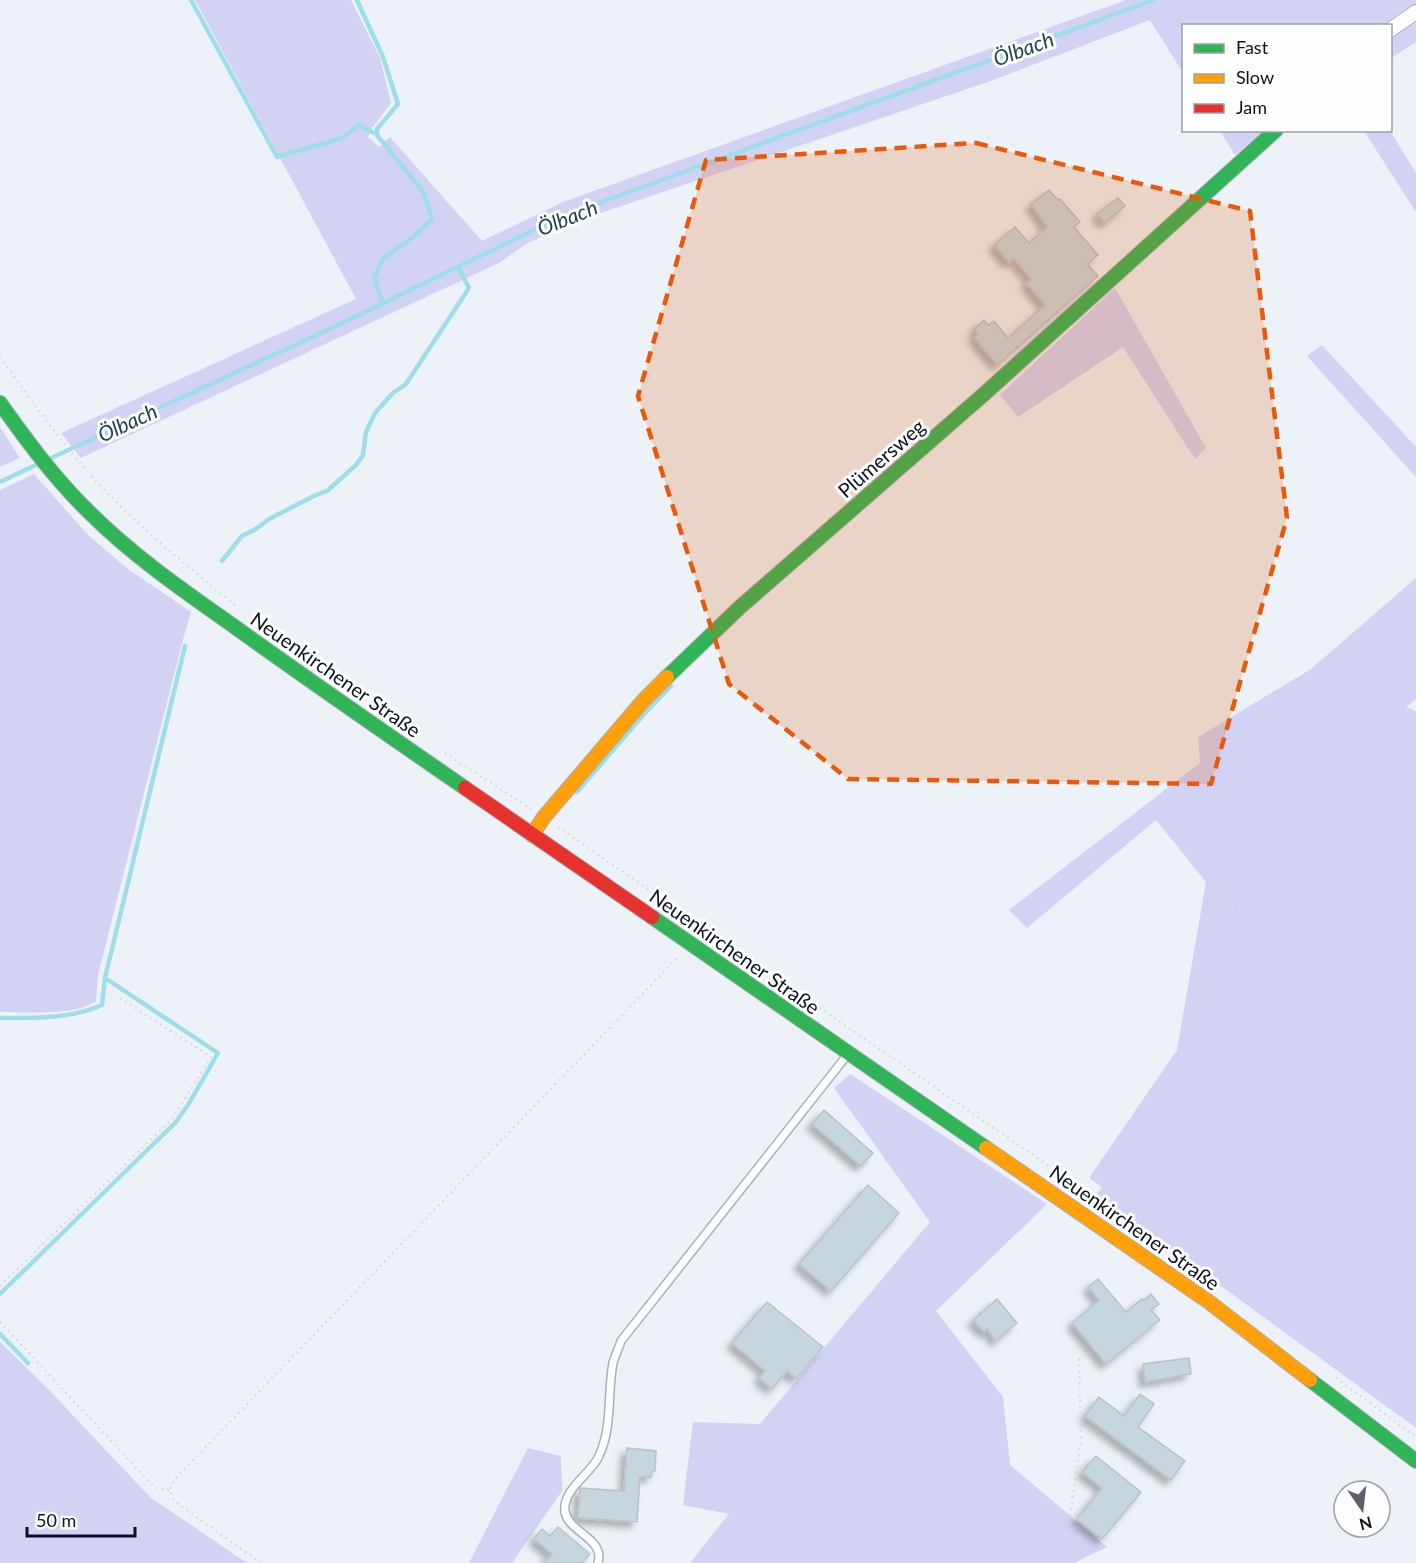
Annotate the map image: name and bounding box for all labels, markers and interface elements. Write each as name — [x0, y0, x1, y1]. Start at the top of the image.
legend — [1182, 24, 1392, 132]
water label: Ölbach — [989, 26, 1057, 70]
text: Fast — [1236, 36, 1269, 58]
text: Slow — [1236, 66, 1274, 88]
text: Jam — [1236, 96, 1267, 118]
water label: Ölbach — [533, 194, 601, 240]
water label: Ölbach — [93, 397, 161, 447]
street label: Plümersweg — [833, 414, 929, 502]
street label: Neuenkirchener Straße — [246, 606, 426, 742]
street label: Neuenkirchener Straße — [645, 883, 825, 1019]
street label: Neuenkirchener Straße — [1045, 1159, 1225, 1295]
north arrow — [1332, 1479, 1392, 1539]
scale bar — [27, 1500, 135, 1538]
text: 50 m — [36, 1509, 76, 1531]
text: N — [1357, 1513, 1374, 1535]

